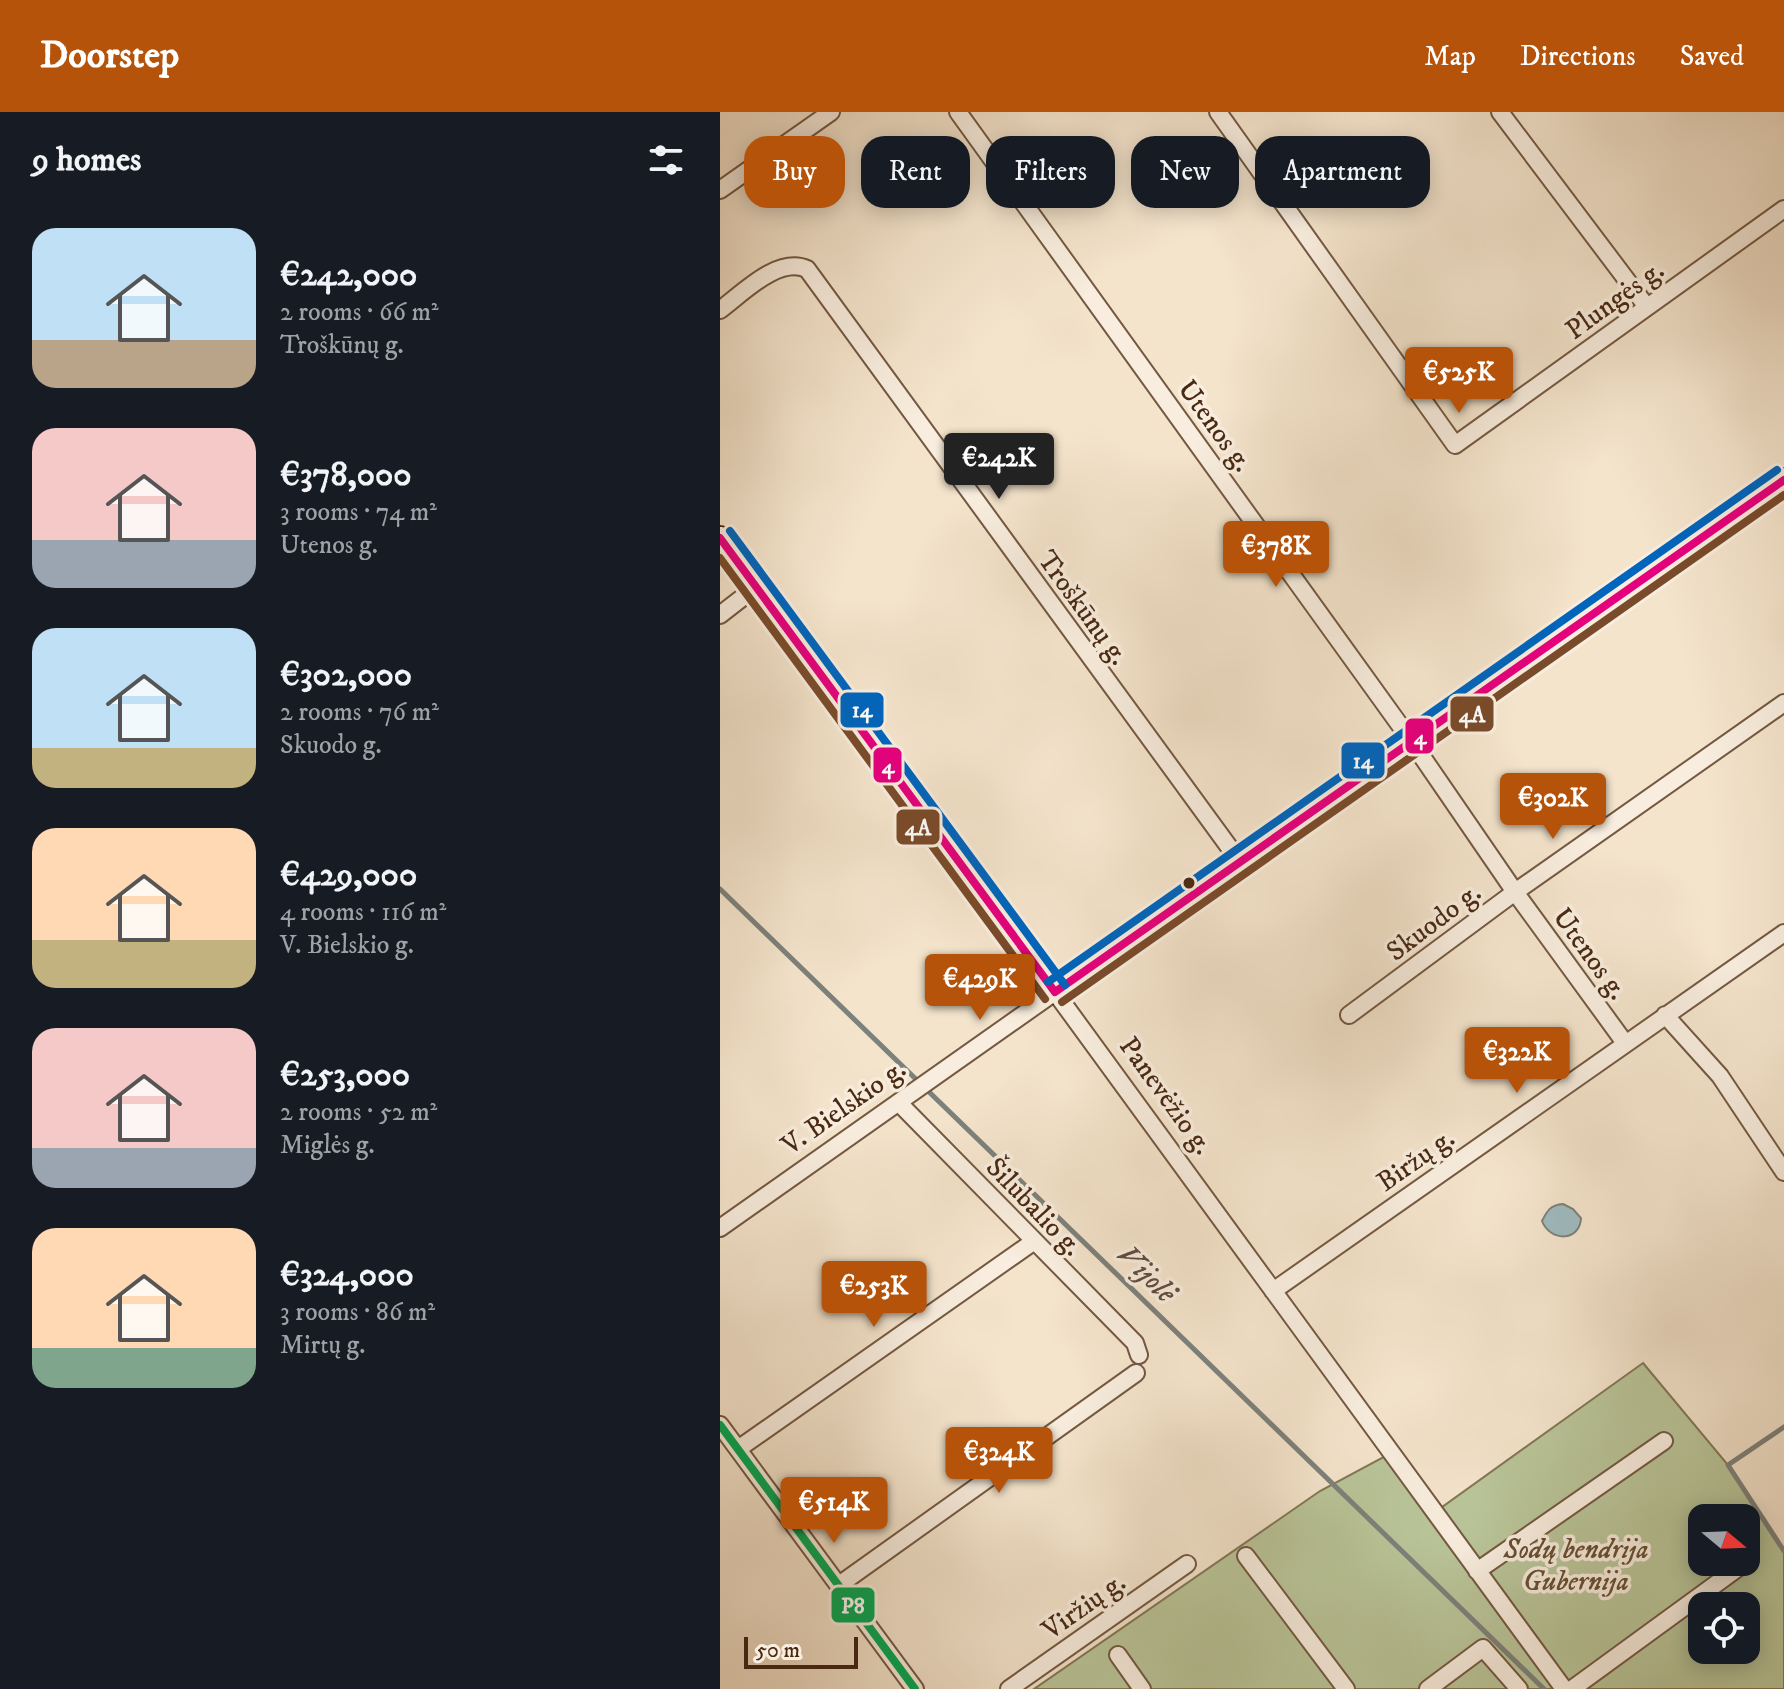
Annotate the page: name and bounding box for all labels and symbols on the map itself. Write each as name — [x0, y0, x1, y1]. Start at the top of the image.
street label: Plungės g. — [1559, 253, 1671, 348]
pin: €525K — [1403, 347, 1515, 415]
street label: Utenos g. — [1170, 373, 1260, 479]
pin: €242K — [943, 433, 1055, 501]
pin: €378K — [1220, 521, 1332, 589]
street label: Troškūnų g. — [1029, 544, 1136, 672]
line badge: 14 — [839, 691, 885, 729]
line badge: 4A — [1449, 695, 1495, 733]
text: 14 — [852, 697, 874, 724]
text: 4A — [1459, 702, 1486, 729]
line badge: 4 — [1404, 717, 1435, 755]
text: 4 — [1414, 724, 1428, 751]
line badge: 14 — [1340, 741, 1386, 780]
line badge: 4 — [872, 746, 903, 784]
text: 14 — [1353, 748, 1375, 775]
text: 4 — [882, 753, 896, 780]
pin: €302K — [1497, 773, 1609, 841]
line badge: 4A — [895, 808, 941, 846]
text: 4A — [905, 815, 932, 842]
unlabelled marker — [1181, 875, 1197, 891]
street label: Skuodo g. — [1380, 875, 1488, 969]
street label: Utenos g. — [1545, 901, 1635, 1007]
pin: €429K — [924, 954, 1036, 1022]
pin: €322K — [1461, 1027, 1573, 1095]
street label: Panevėžio g. — [1111, 1030, 1220, 1162]
street label: V. Bielskio g. — [774, 1052, 913, 1163]
street label: Biržų g. — [1370, 1121, 1462, 1200]
street label: Šilubalio g. — [978, 1150, 1090, 1264]
water label: Vijolė — [1108, 1237, 1185, 1312]
pin: €253K — [818, 1261, 930, 1329]
pin: €324K — [943, 1427, 1055, 1495]
pin: €514K — [778, 1477, 890, 1545]
north arrow — [1688, 1504, 1760, 1576]
park label: Sodų bendrija Gubernija — [1502, 1532, 1649, 1599]
street label: Viržių g. — [1034, 1565, 1132, 1648]
line badge: P8 — [830, 1586, 876, 1624]
text: P8 — [841, 1593, 865, 1620]
scale bar — [744, 1633, 858, 1669]

